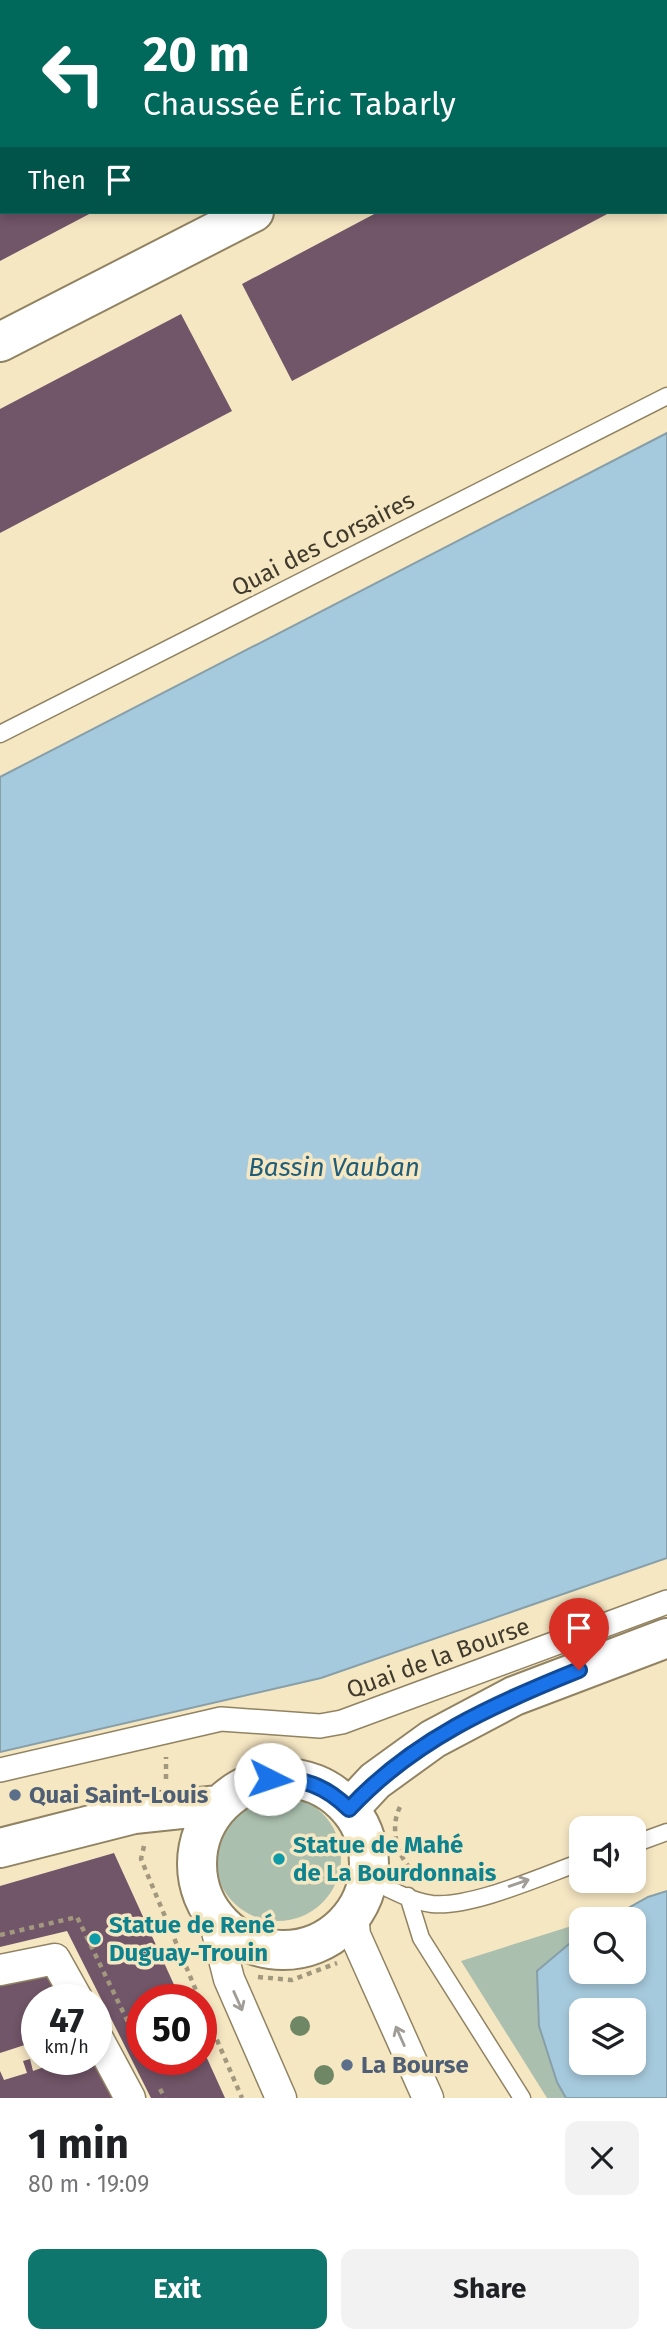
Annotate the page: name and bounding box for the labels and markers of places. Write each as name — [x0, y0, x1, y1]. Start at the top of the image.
pin — [549, 1598, 609, 1670]
place label: Quai Saint-Louis — [29, 1781, 209, 1809]
marker: Quai Saint-Louis — [7, 1787, 23, 1803]
place label: Statue de Mahé de La Bourdonnais — [293, 1831, 497, 1887]
marker: Statue de Mahé de La Bourdonnais — [271, 1851, 287, 1867]
place label: Statue de René Duguay-Trouin — [109, 1911, 275, 1967]
marker: Statue de René Duguay-Trouin — [87, 1931, 103, 1947]
place label: La Bourse — [361, 2051, 469, 2079]
marker: La Bourse — [339, 2057, 355, 2073]

